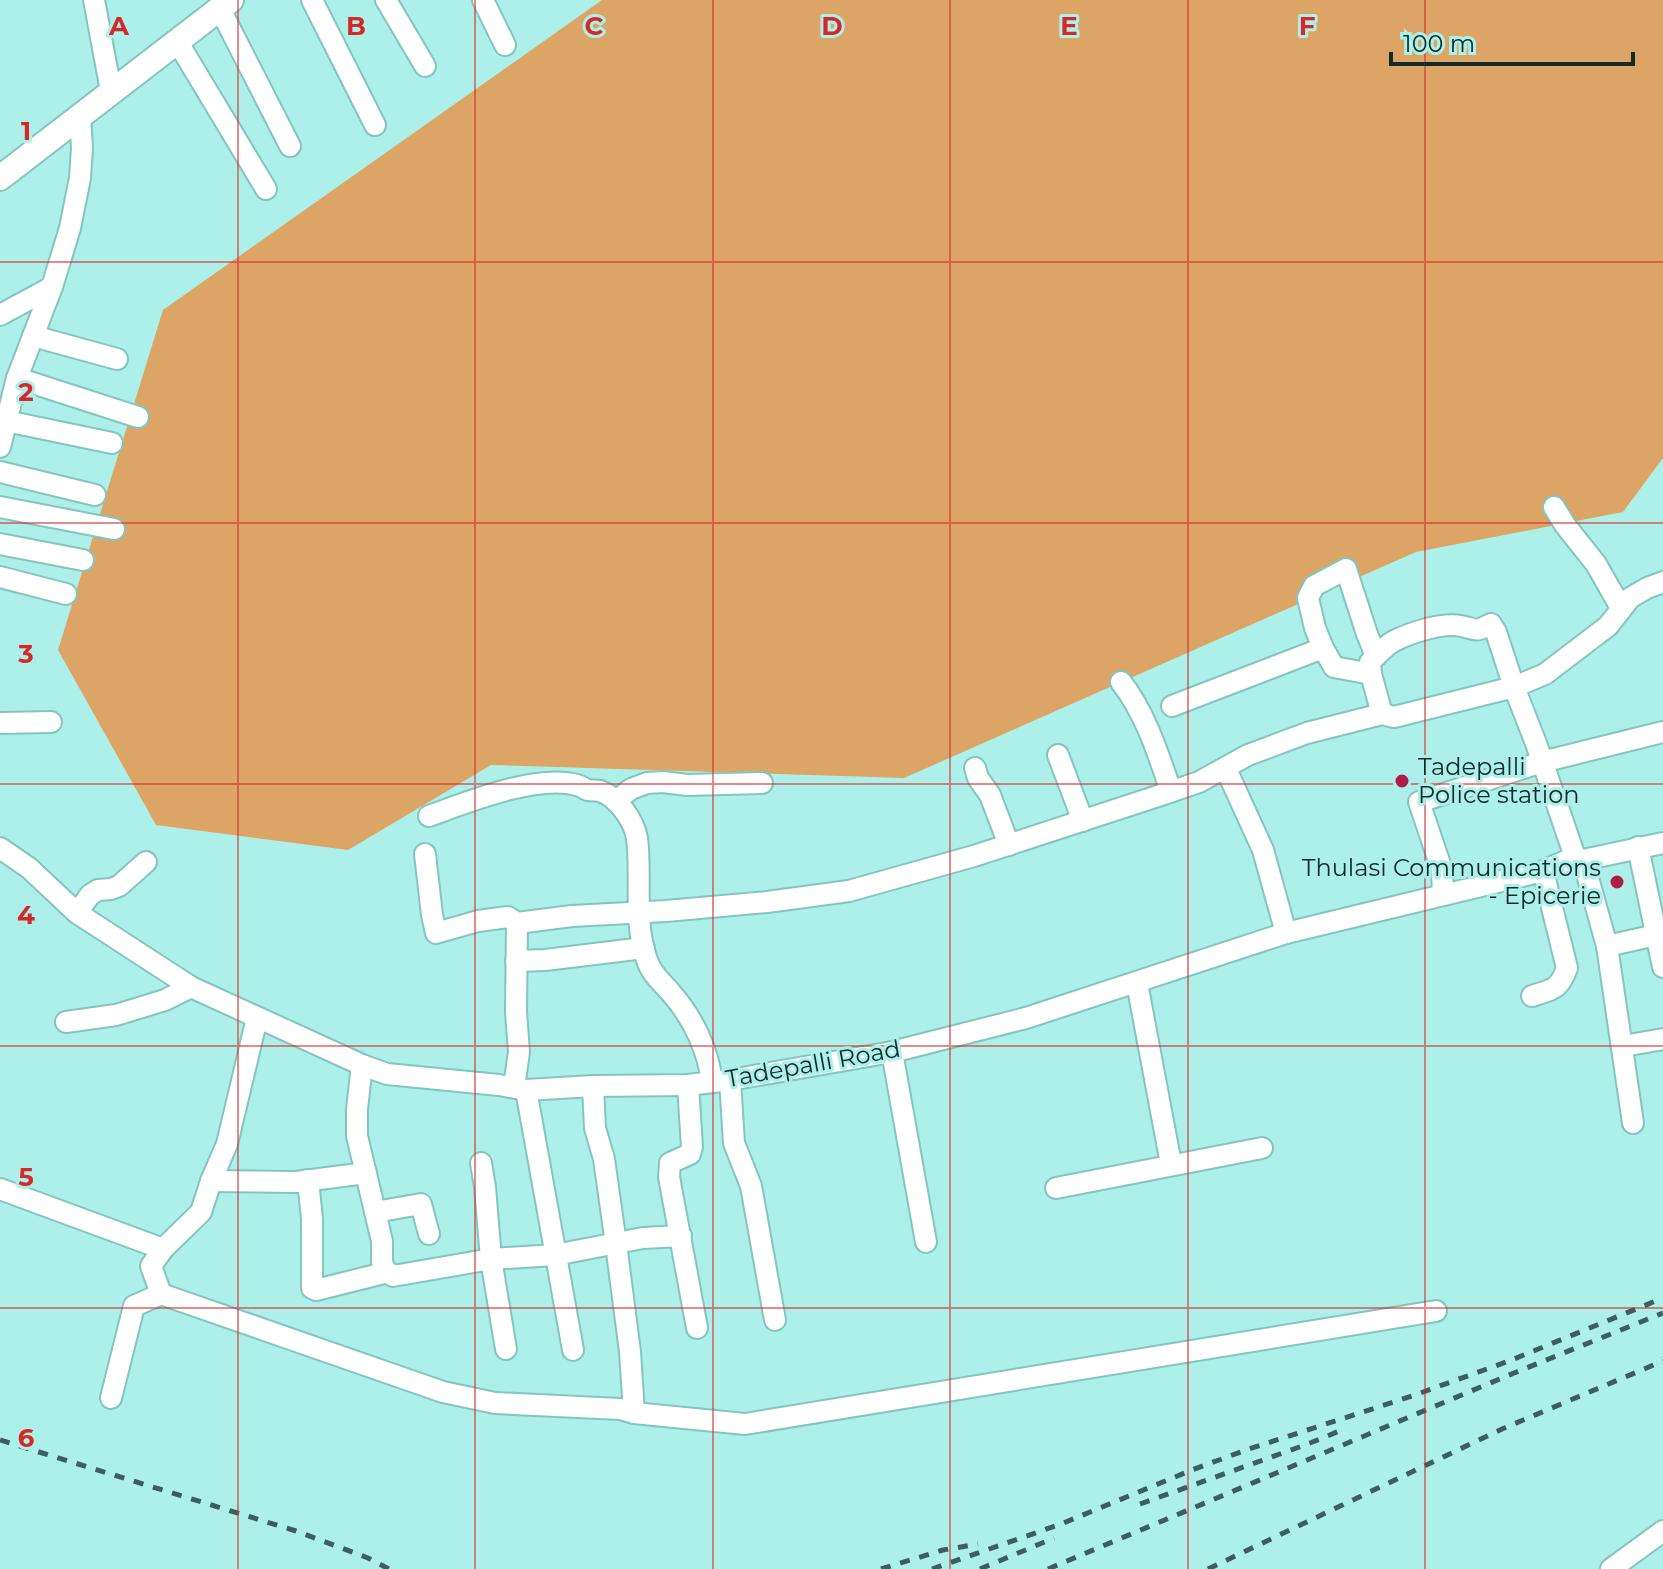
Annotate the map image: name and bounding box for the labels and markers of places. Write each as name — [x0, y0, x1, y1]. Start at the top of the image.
place label: Tadepalli Police station — [1418, 752, 1580, 809]
marker: Tadepalli Police station — [1393, 772, 1411, 790]
place label: Thulasi Communications - Epicerie — [1302, 853, 1601, 910]
marker: Thulasi Communications - Epicerie — [1608, 873, 1626, 891]

